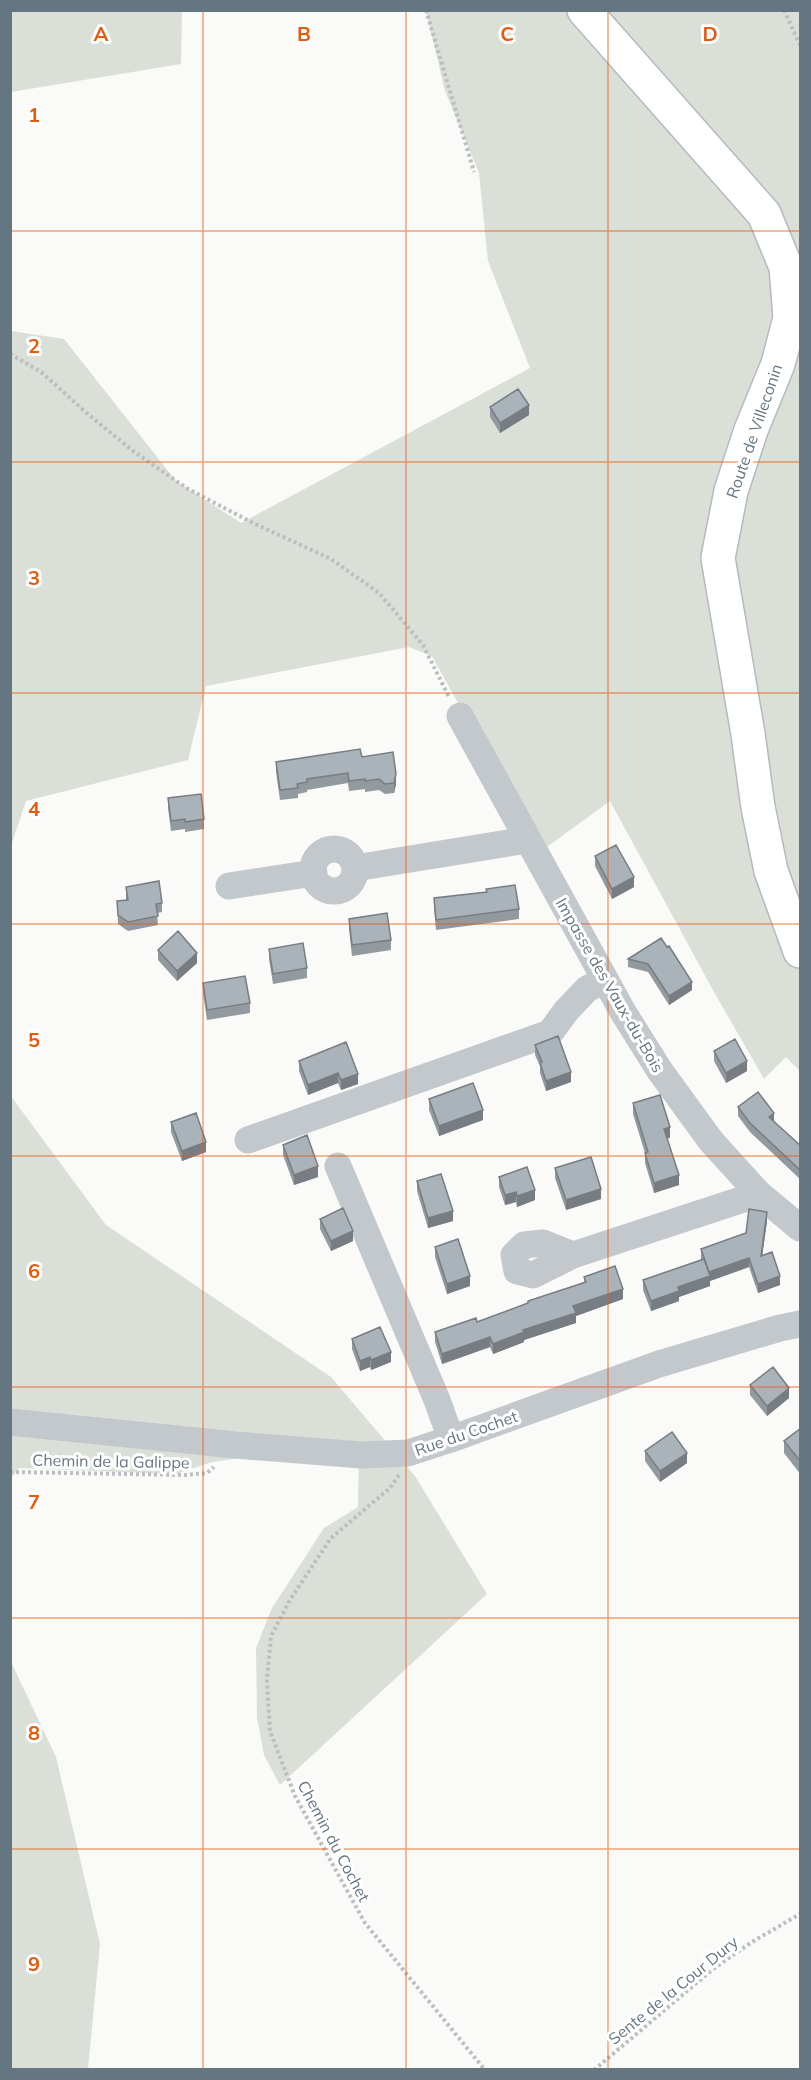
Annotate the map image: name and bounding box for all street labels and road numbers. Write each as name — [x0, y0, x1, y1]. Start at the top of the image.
street label: Route de Villeconin — [722, 361, 786, 501]
street label: Impasse des Vaux-du-Bois — [552, 894, 668, 1076]
street label: Rue du Cochet — [412, 1406, 520, 1460]
street label: Chemin de la Galippe — [32, 1450, 190, 1472]
street label: Chemin du Cochet — [294, 1777, 375, 1905]
street label: Sente de la Cour Dury — [604, 1931, 742, 2049]

